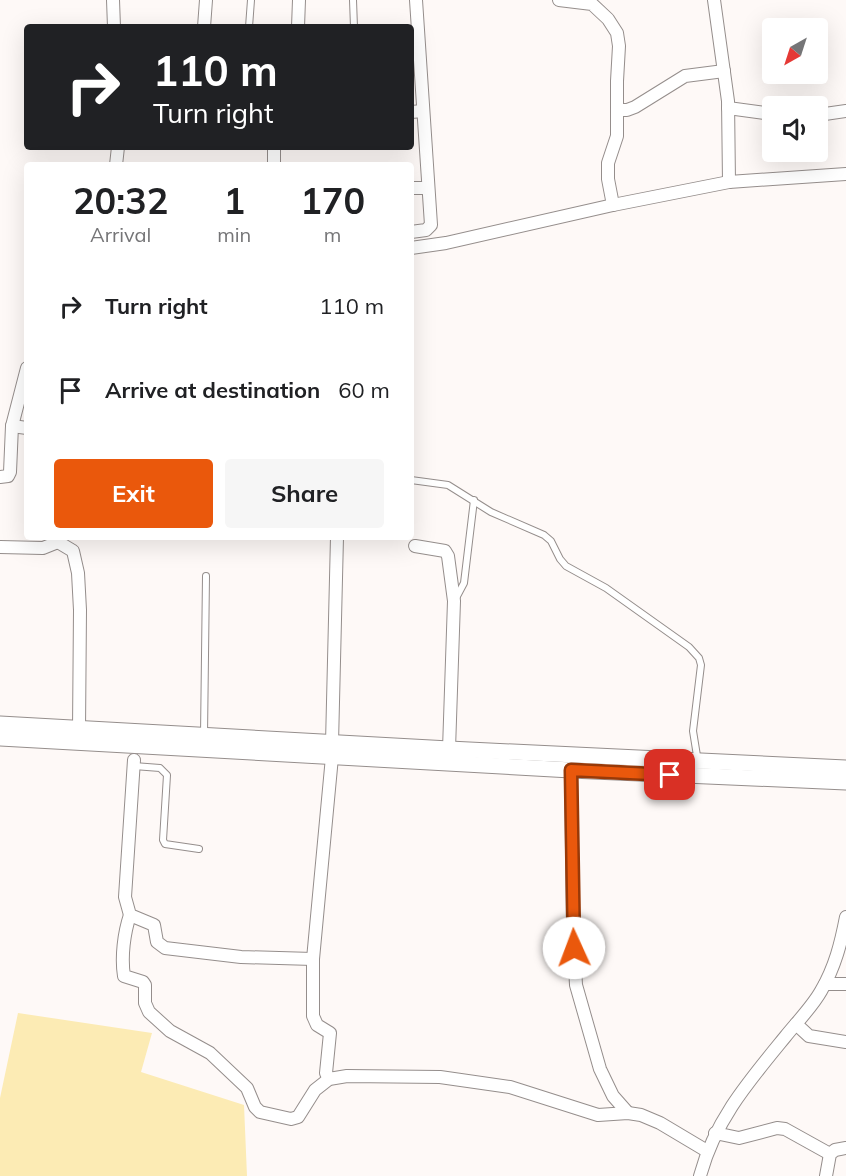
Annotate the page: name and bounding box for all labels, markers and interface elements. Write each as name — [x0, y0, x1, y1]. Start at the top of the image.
north arrow — [762, 18, 828, 84]
map controls — [762, 18, 828, 162]
text: 110 m — [153, 44, 278, 97]
icon: right — [54, 48, 132, 126]
text: Turn right — [153, 96, 273, 130]
button: sound — [762, 96, 828, 162]
text: 20:32 — [73, 178, 168, 223]
text: 1 — [223, 178, 245, 223]
text: 170 — [300, 178, 365, 223]
text: Arrival — [90, 222, 151, 247]
text: min — [217, 222, 251, 247]
text: m — [324, 222, 341, 247]
icon: right — [54, 290, 87, 323]
text: Turn right — [105, 292, 208, 320]
text: 110 m — [319, 292, 384, 320]
icon: arrive — [54, 374, 87, 407]
text: Arrive at destination — [105, 376, 320, 404]
text: 60 m — [338, 376, 390, 404]
button: Exit — [54, 459, 213, 528]
button: Share — [225, 459, 384, 528]
pin — [644, 749, 695, 800]
icon: arrive — [653, 758, 686, 791]
position arrow — [542, 916, 606, 980]

